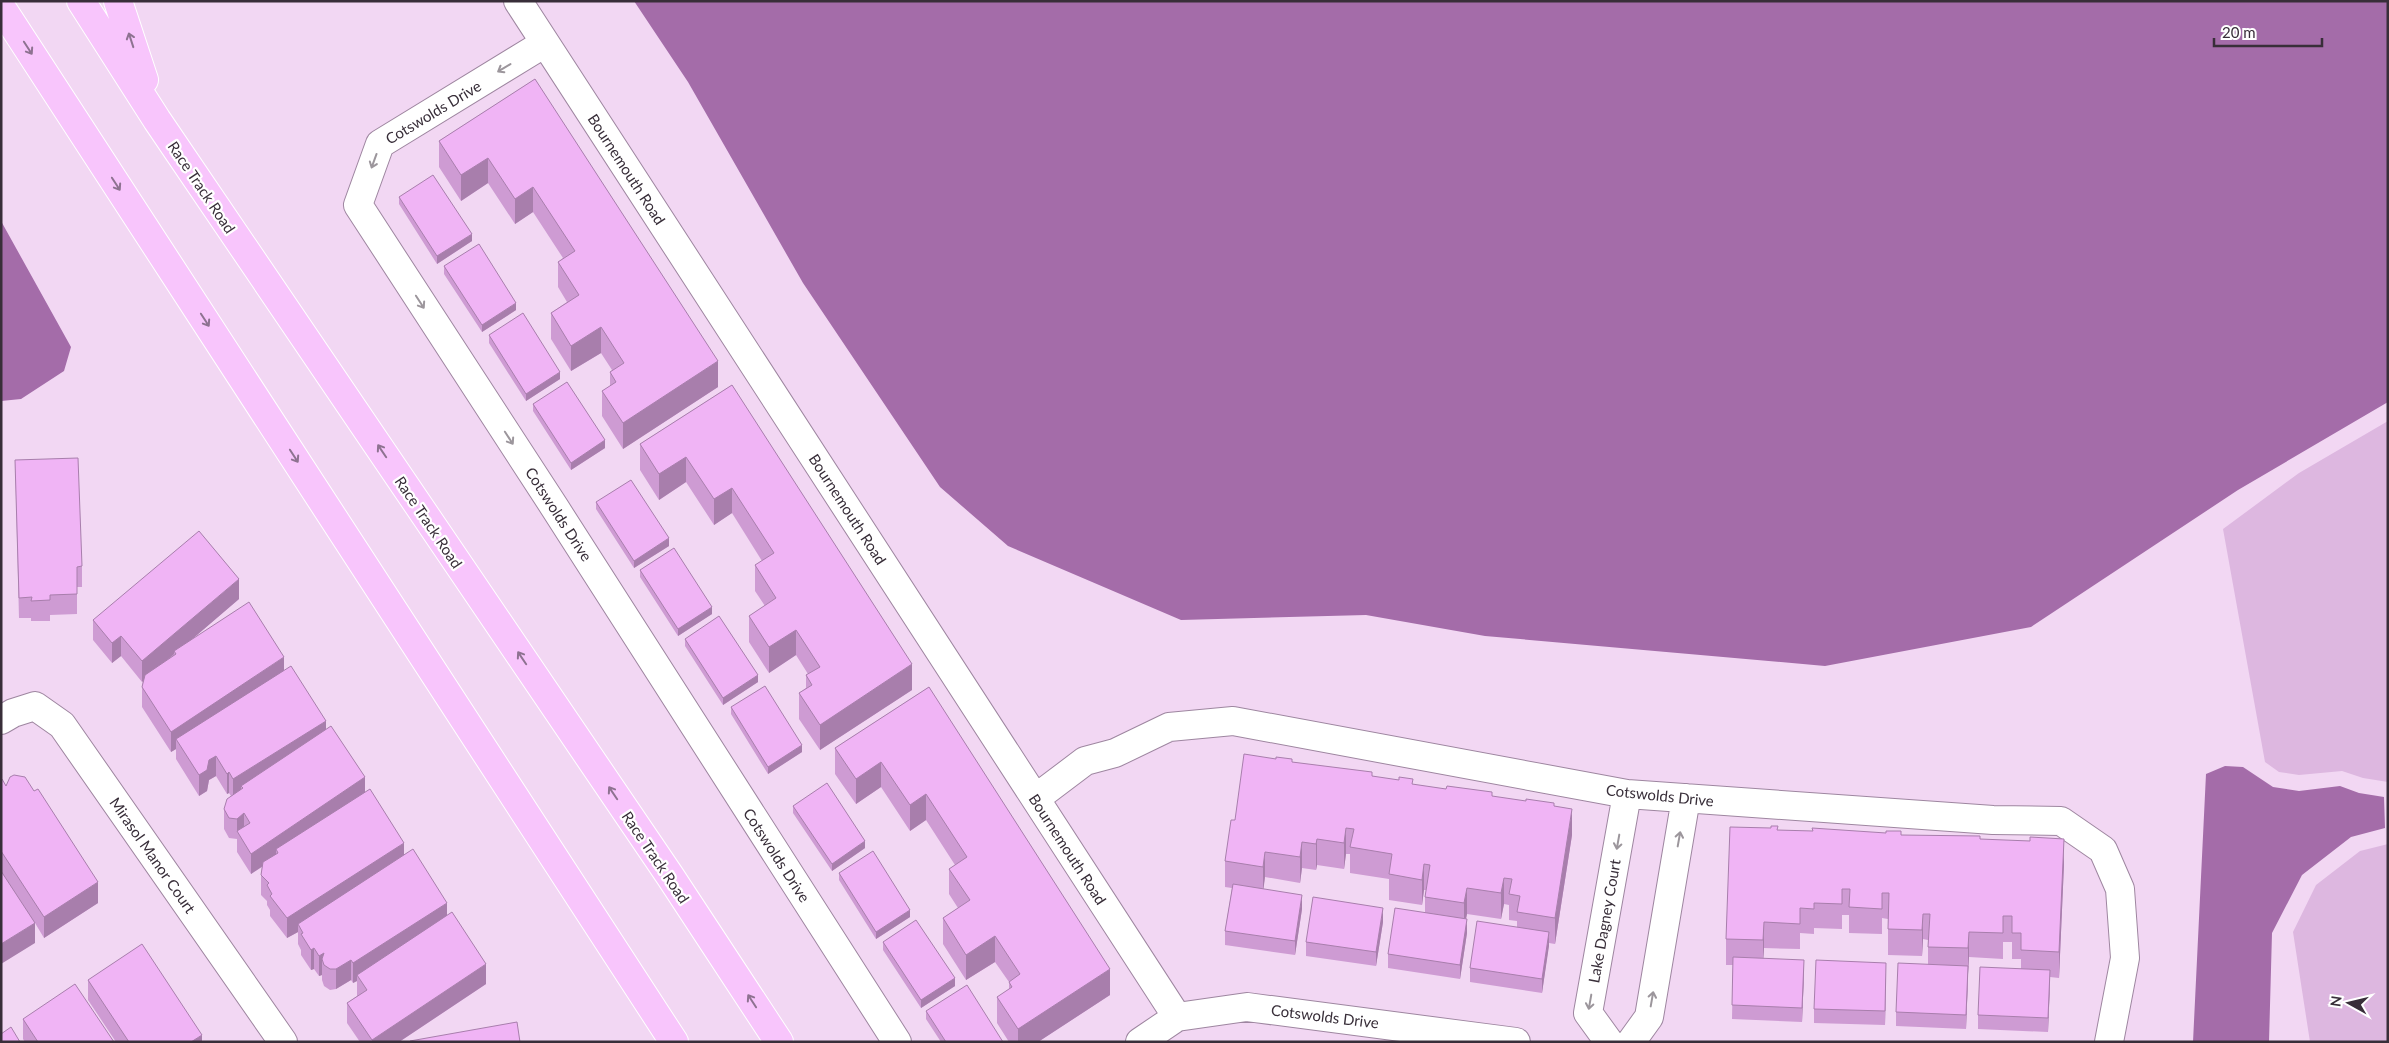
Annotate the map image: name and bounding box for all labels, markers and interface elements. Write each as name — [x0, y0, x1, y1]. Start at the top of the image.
scale bar — [2214, 15, 2322, 47]
text: 20 m — [2222, 23, 2256, 41]
one-way arrow — [126, 33, 135, 48]
one-way arrow — [23, 40, 33, 54]
one-way arrow — [497, 64, 511, 74]
street label: Cotswolds Drive — [382, 76, 484, 148]
street label: Bournemouth Road — [585, 110, 669, 228]
street label: Race Track Road — [165, 138, 239, 236]
one-way arrow — [369, 152, 378, 168]
one-way arrow — [112, 176, 122, 190]
one-way arrow — [416, 294, 426, 308]
one-way arrow — [200, 313, 210, 327]
one-way arrow — [504, 430, 514, 444]
one-way arrow — [377, 445, 387, 459]
one-way arrow — [289, 449, 299, 463]
street label: Bournemouth Road — [806, 450, 890, 568]
street label: Cotswolds Drive — [522, 464, 596, 564]
street label: Race Track Road — [392, 473, 466, 571]
one-way arrow — [517, 652, 527, 666]
street label: Cotswolds Drive — [1605, 780, 1715, 810]
one-way arrow — [608, 786, 618, 800]
street label: Bournemouth Road — [1026, 790, 1110, 908]
street label: Mirasol Manor Court — [106, 794, 200, 917]
street label: Cotswolds Drive — [740, 805, 814, 905]
street label: Race Track Road — [619, 808, 693, 906]
one-way arrow — [1675, 831, 1685, 847]
one-way arrow — [1613, 833, 1623, 849]
street label: Lake Dagney Court — [1584, 857, 1624, 984]
north arrow — [2324, 978, 2374, 1028]
one-way arrow — [1647, 992, 1657, 1008]
one-way arrow — [747, 994, 757, 1008]
one-way arrow — [1585, 994, 1595, 1010]
text: N — [2326, 995, 2345, 1008]
street label: Cotswolds Drive — [1270, 1000, 1380, 1032]

